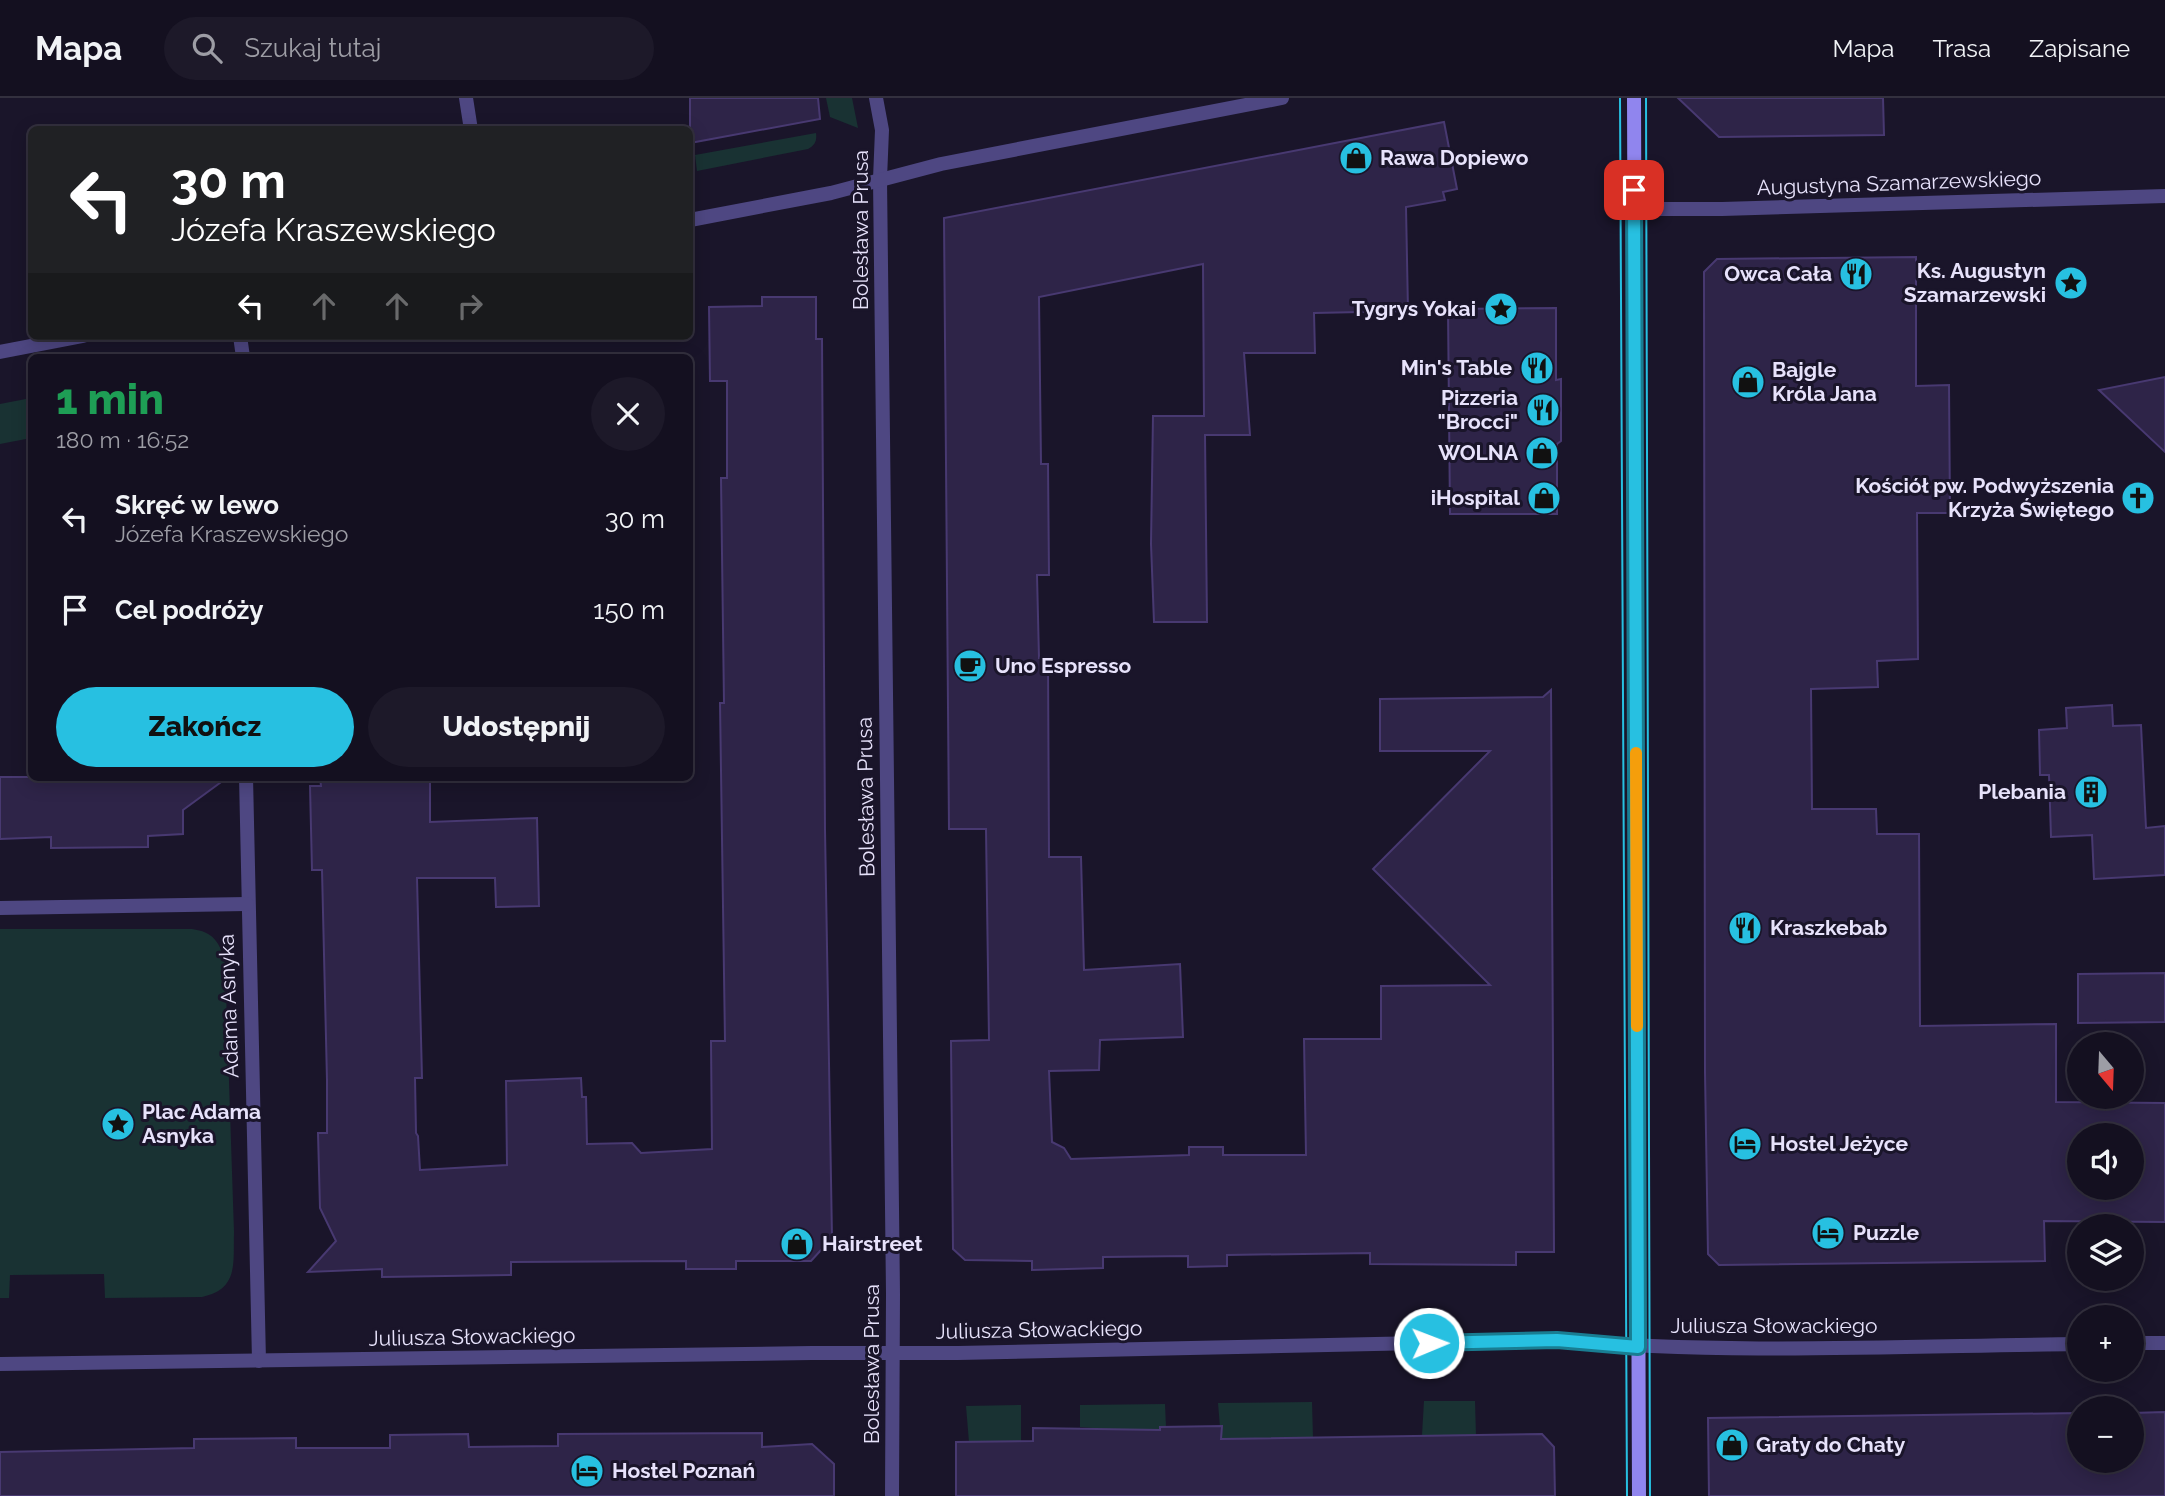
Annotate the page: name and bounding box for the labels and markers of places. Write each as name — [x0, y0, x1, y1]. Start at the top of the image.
shop icon: Rawa Dopiewo — [1337, 139, 1375, 177]
place label: Rawa Dopiewo — [1380, 145, 1529, 170]
pin — [1604, 160, 1664, 220]
restaurant icon: Owca Cała — [1837, 255, 1875, 293]
place label: Ks. Augustyn Szamarzewski — [1904, 258, 2046, 307]
place label: Owca Cała — [1724, 261, 1832, 286]
place icon: Ks. Augustyn Szamarzewski — [2052, 264, 2090, 302]
place icon: Tygrys Yokai — [1482, 290, 1520, 328]
place label: Tygrys Yokai — [1352, 296, 1476, 321]
restaurant icon: Min's Table — [1518, 349, 1556, 387]
place label: Min's Table — [1401, 355, 1512, 380]
place label: Bajgle Króla Jana — [1772, 357, 1877, 406]
shop icon: Bajgle Króla Jana — [1729, 363, 1767, 401]
place label: Pizzeria "Brocci" — [1438, 385, 1518, 434]
restaurant icon: Pizzeria "Brocci" — [1524, 391, 1562, 429]
shop icon: WOLNA — [1523, 434, 1561, 472]
place label: WOLNA — [1438, 440, 1519, 465]
place label: Kościół pw. Podwyższenia Krzyża Świętego — [1855, 473, 2114, 522]
shop icon: iHospital — [1525, 479, 1563, 517]
church icon: Kościół pw. Podwyższenia Krzyża Świętego — [2119, 479, 2157, 517]
place label: iHospital — [1431, 485, 1520, 510]
cafe icon: Uno Espresso — [951, 647, 989, 685]
place label: Uno Espresso — [995, 653, 1132, 678]
building icon: Plebania — [2072, 773, 2110, 811]
place label: Plebania — [1978, 779, 2066, 804]
restaurant icon: Kraszkebab — [1726, 909, 1764, 947]
place label: Kraszkebab — [1770, 915, 1887, 940]
place label: Plac Adama Asnyka — [142, 1099, 261, 1148]
place icon: Plac Adama Asnyka — [99, 1105, 137, 1143]
hotel icon: Hostel Jeżyce — [1726, 1125, 1764, 1163]
place label: Hostel Jeżyce — [1770, 1131, 1908, 1156]
hotel icon: Puzzle — [1809, 1214, 1847, 1252]
place label: Puzzle — [1853, 1220, 1919, 1245]
shop icon: Hairstreet — [778, 1225, 816, 1263]
place label: Hairstreet — [822, 1231, 923, 1256]
shop icon: Graty do Chaty — [1713, 1426, 1751, 1464]
place label: Graty do Chaty — [1756, 1432, 1906, 1457]
hotel icon: Hostel Poznań — [568, 1452, 606, 1490]
place label: Hostel Poznań — [612, 1458, 755, 1483]

